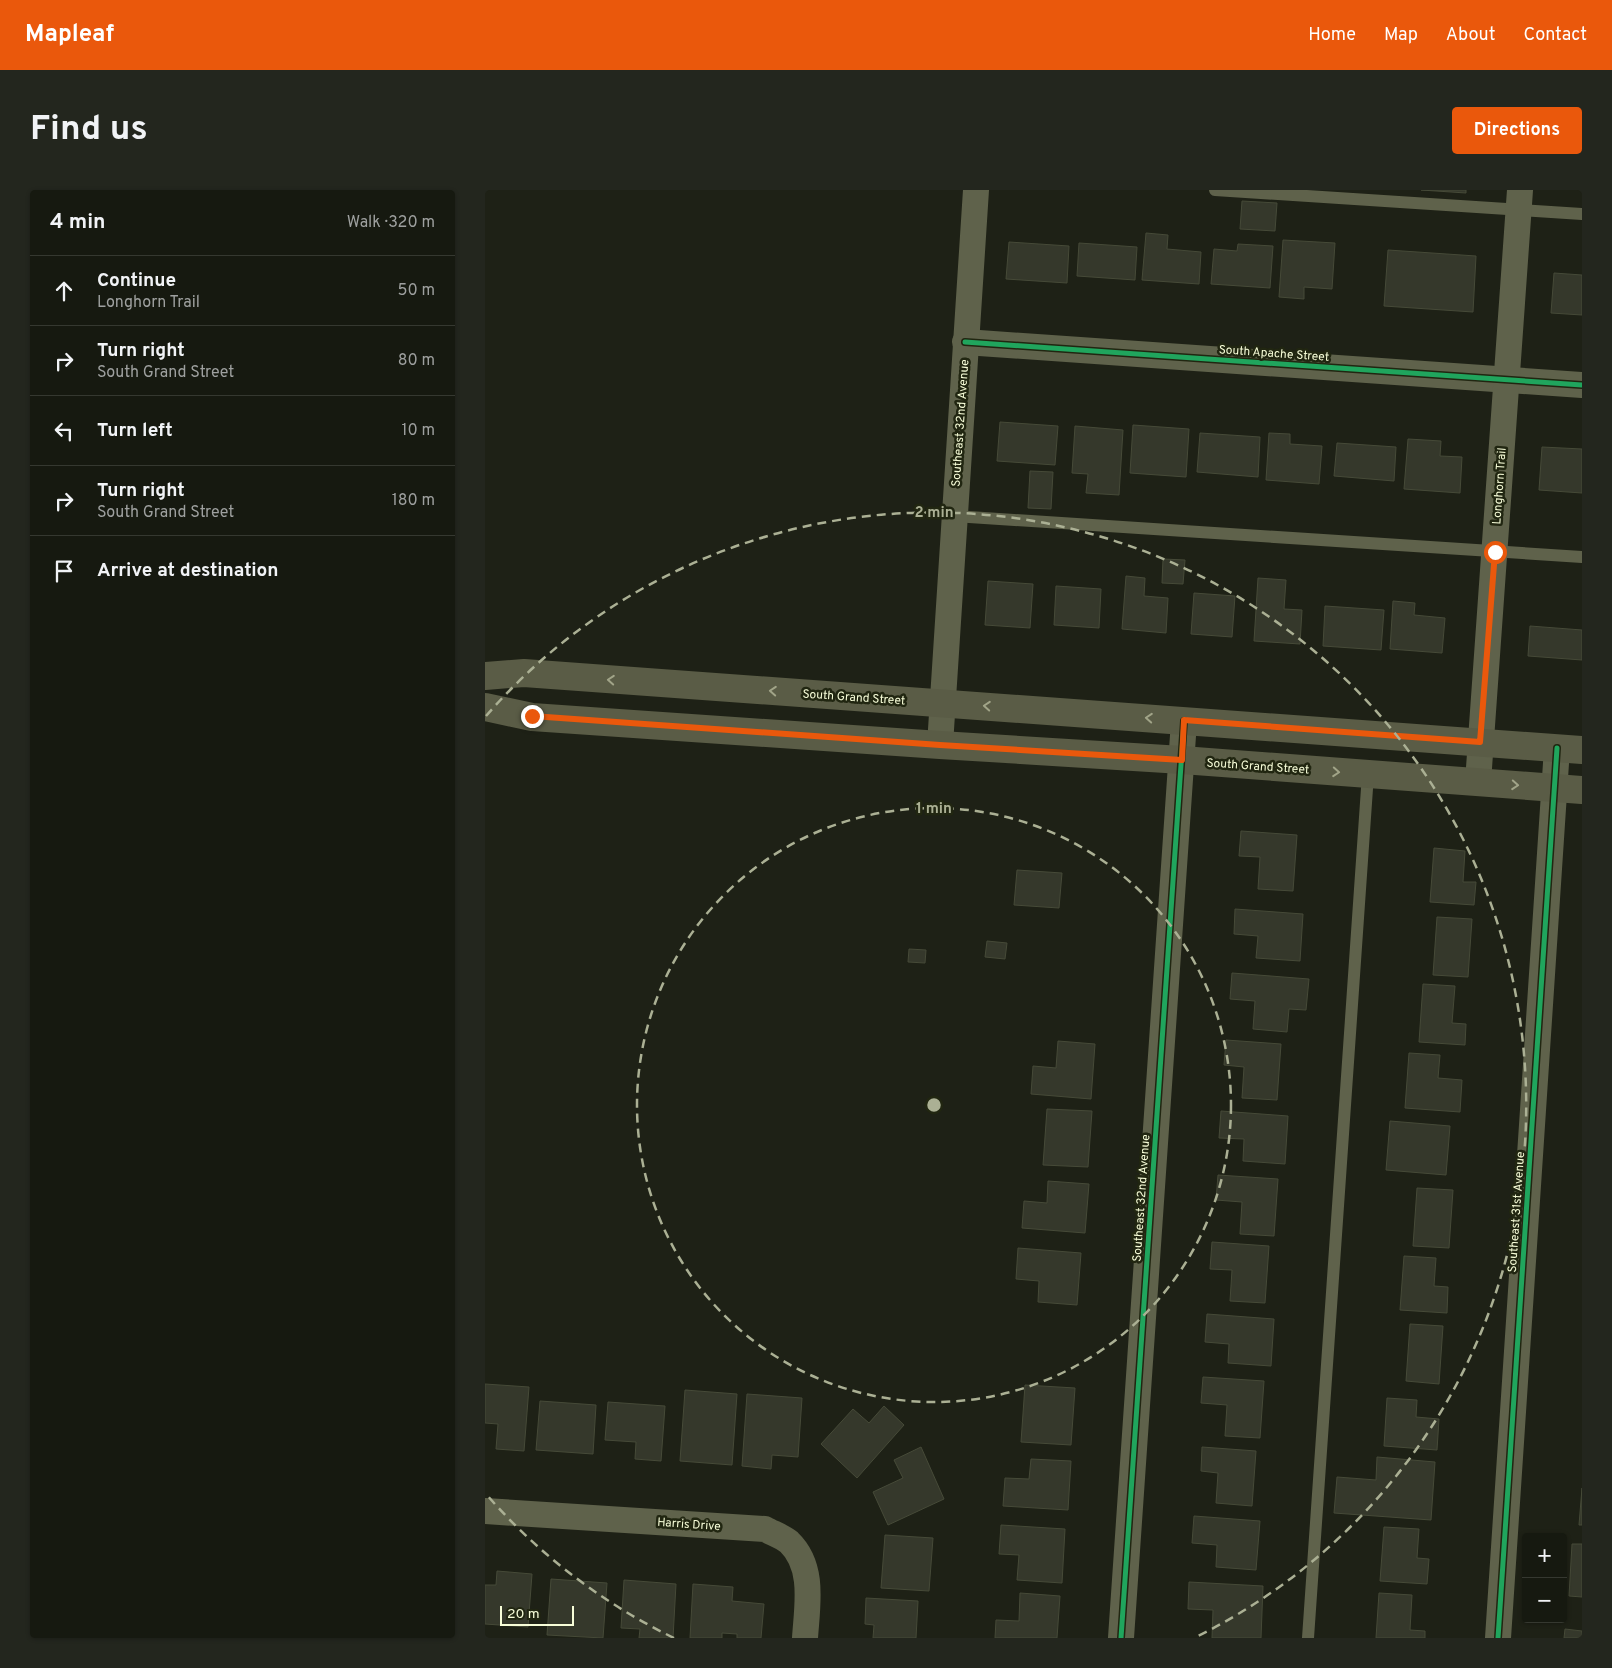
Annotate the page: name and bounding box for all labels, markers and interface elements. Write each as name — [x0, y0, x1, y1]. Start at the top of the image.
text: Mapleaf — [25, 20, 114, 50]
text: Home — [1308, 24, 1356, 47]
text: Map — [1384, 24, 1418, 47]
text: About — [1446, 24, 1495, 47]
text: Contact — [1523, 24, 1587, 47]
button: Directions — [1452, 107, 1582, 154]
text: Find us — [30, 108, 148, 152]
text: 4 min — [50, 209, 106, 236]
text: Walk · 320 m — [347, 213, 435, 233]
text: Continue — [97, 269, 176, 293]
icon: ahead — [50, 277, 78, 305]
text: 50 m — [398, 281, 435, 301]
text: Longhorn Trail — [97, 293, 200, 313]
text: Turn right — [97, 339, 185, 363]
street label: South Apache Street — [1218, 342, 1330, 366]
icon: right — [50, 347, 78, 375]
text: 80 m — [398, 351, 435, 371]
street label: Southeast 32nd Avenue — [949, 359, 973, 487]
text: South Grand Street — [97, 363, 234, 383]
icon: left — [50, 417, 78, 445]
text: Turn left — [97, 419, 173, 443]
text: 10 m — [401, 421, 435, 441]
street label: Longhorn Trail — [1489, 447, 1511, 525]
text: Turn right — [97, 479, 185, 503]
icon: right — [50, 487, 78, 515]
text: 180 m — [392, 491, 435, 511]
text: South Grand Street — [97, 503, 234, 523]
text: 2 min — [914, 504, 954, 523]
route start — [1484, 541, 1507, 564]
icon: arrive — [50, 557, 78, 585]
text: Arrive at destination — [97, 559, 278, 583]
one-way arrow — [607, 674, 615, 685]
one-way arrow — [769, 686, 777, 697]
street label: South Grand Street — [802, 686, 906, 710]
one-way arrow — [983, 701, 991, 712]
route end — [521, 705, 544, 728]
one-way arrow — [1145, 713, 1153, 724]
street label: South Grand Street — [1206, 755, 1310, 779]
one-way arrow — [1332, 766, 1340, 777]
one-way arrow — [1512, 779, 1520, 790]
text: 1 min — [916, 800, 952, 819]
centre of rings — [925, 1096, 943, 1114]
street label: Southeast 32nd Avenue — [1130, 1134, 1154, 1262]
street label: Southeast 31st Avenue — [1505, 1151, 1529, 1273]
street label: Harris Drive — [657, 1515, 721, 1535]
map controls — [1522, 1533, 1567, 1623]
button: + — [1522, 1533, 1567, 1578]
button: − — [1522, 1578, 1567, 1623]
scale bar — [500, 1603, 574, 1626]
text: 20 m — [507, 1606, 540, 1623]

